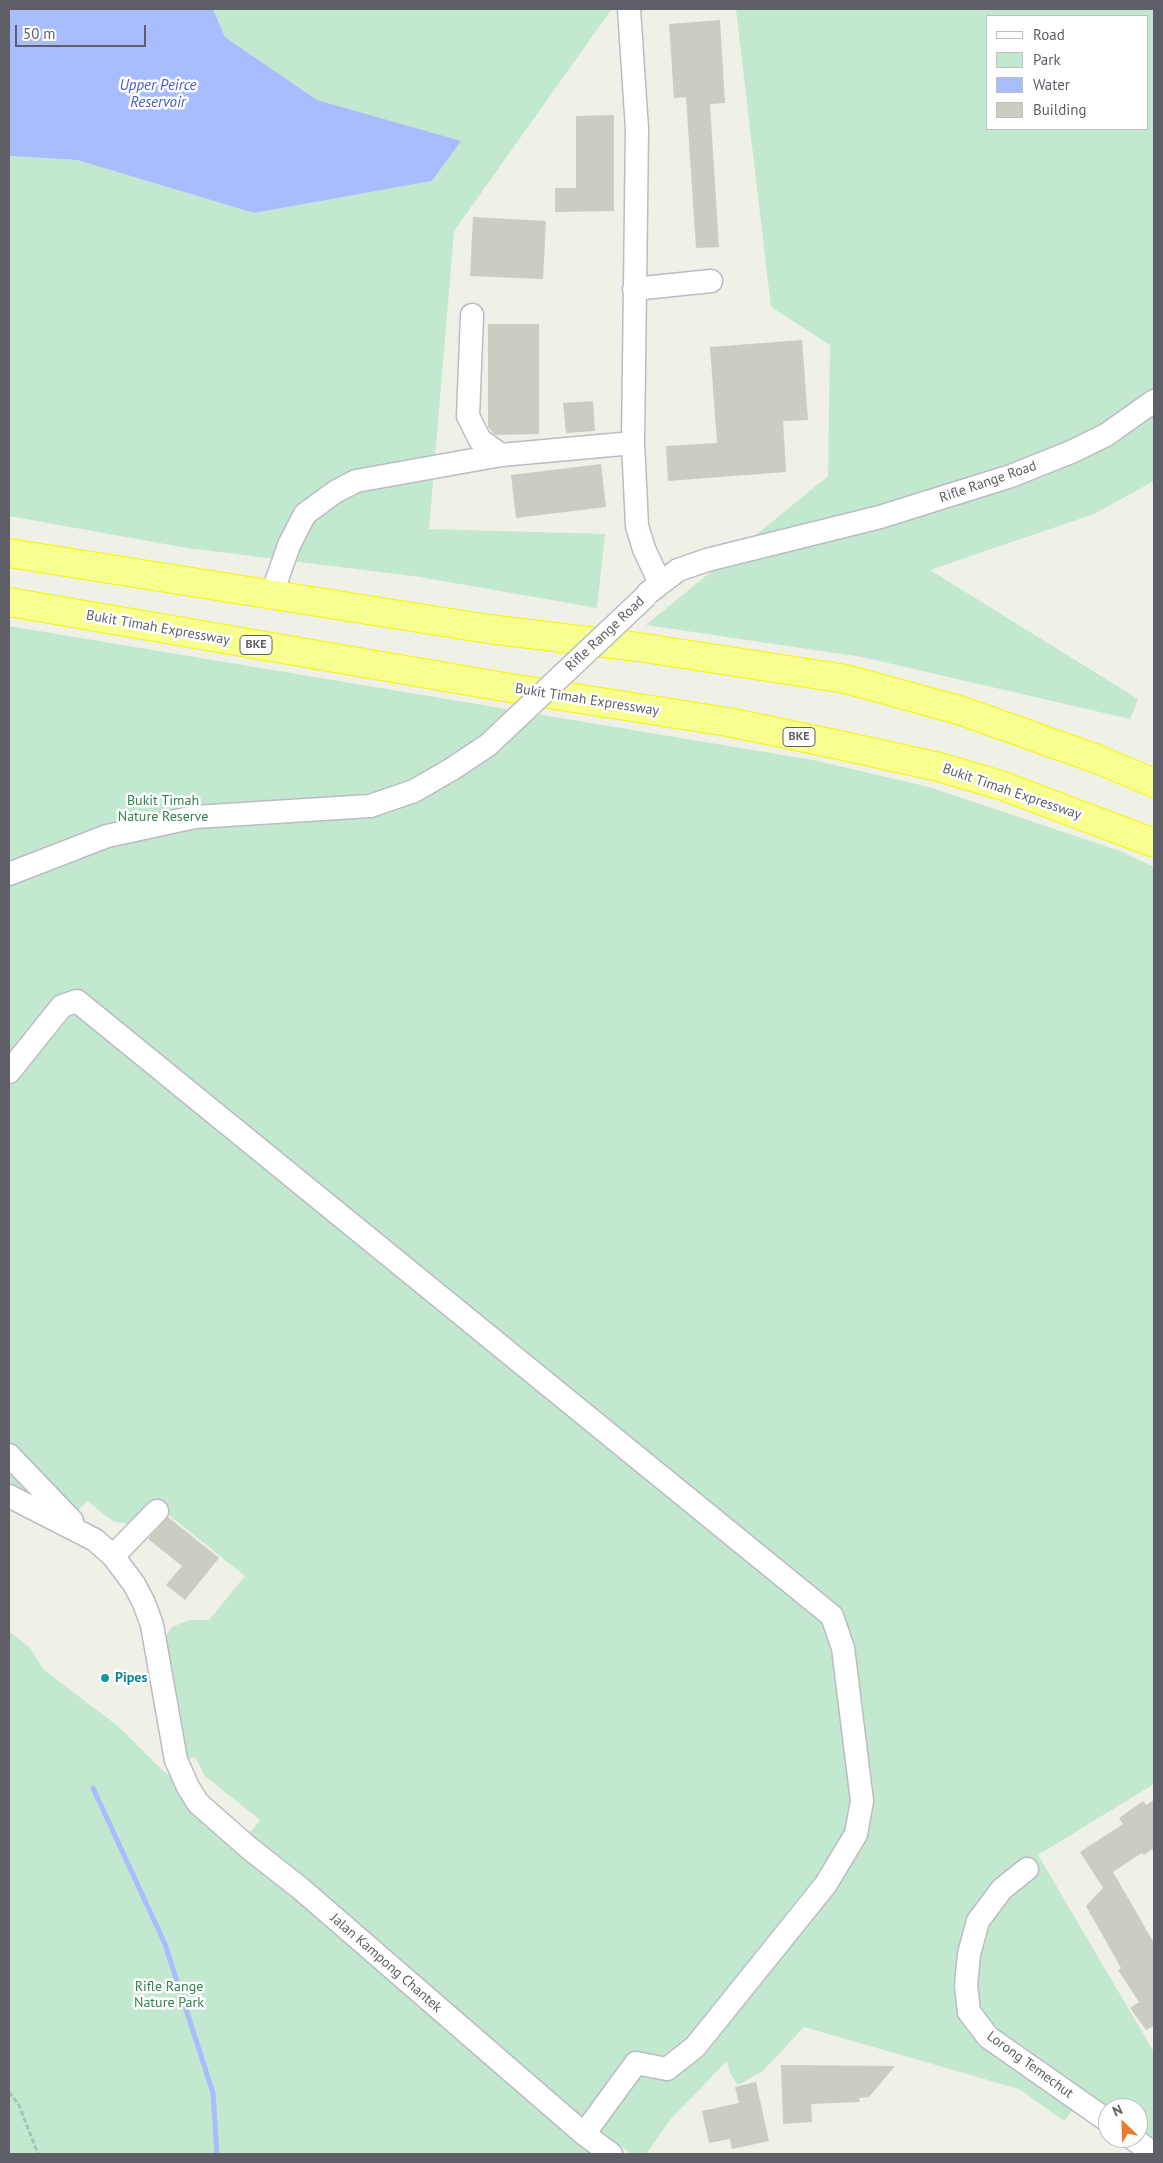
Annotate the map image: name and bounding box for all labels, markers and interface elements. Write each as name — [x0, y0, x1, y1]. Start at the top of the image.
scale bar — [18, 15, 149, 47]
legend — [986, 15, 1148, 130]
text: 50 m — [23, 24, 56, 43]
text: Road — [1033, 25, 1065, 44]
text: Park — [1033, 50, 1061, 69]
text: Water — [1033, 75, 1070, 94]
water label: Upper Peirce Reservoir — [120, 77, 196, 112]
text: Building — [1033, 100, 1087, 119]
street label: Rifle Range Road — [937, 457, 1039, 507]
street label: Rifle Range Road — [562, 593, 648, 675]
street label: Bukit Timah Expressway — [85, 607, 231, 649]
road number: BKE — [240, 636, 272, 654]
street label: Bukit Timah Expressway — [514, 680, 660, 720]
road number: BKE — [783, 728, 815, 746]
street label: Bukit Timah Expressway — [940, 760, 1084, 824]
park label: Bukit Timah Nature Reserve — [118, 793, 208, 826]
place label: Pipes — [115, 1670, 147, 1686]
marker: Pipes — [99, 1672, 111, 1684]
street label: Jalan Kampong Chantek — [327, 1910, 445, 2016]
park label: Rifle Range Nature Park — [134, 1979, 204, 2011]
street label: Lorong Temechut — [983, 2028, 1077, 2102]
north arrow — [1098, 2098, 1148, 2148]
text: N — [1109, 2100, 1125, 2120]

